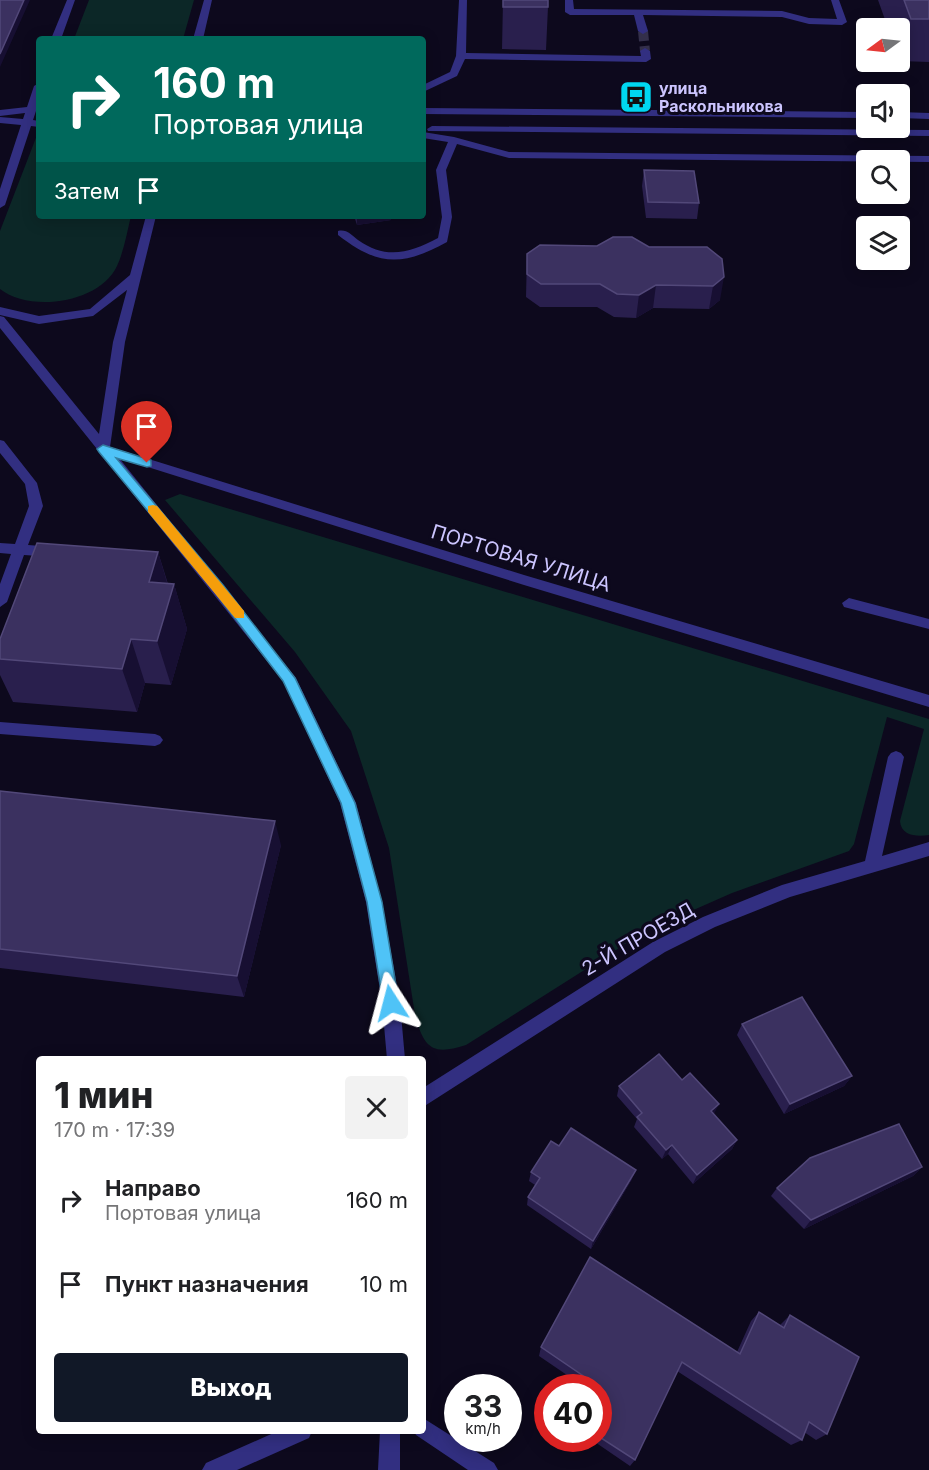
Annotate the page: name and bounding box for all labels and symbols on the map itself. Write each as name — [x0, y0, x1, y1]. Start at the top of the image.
north arrow — [856, 18, 910, 72]
place label: улица Раскольникова — [659, 78, 783, 116]
bus stop icon: улица Раскольникова — [618, 79, 654, 115]
pin — [121, 401, 172, 463]
street label: ПОРТОВАЯ УЛИЦА — [428, 519, 614, 597]
street label: 2-Й ПРОЕЗД — [577, 896, 698, 981]
position arrow — [359, 971, 423, 1035]
speed limit sign: 40 — [534, 1374, 612, 1452]

